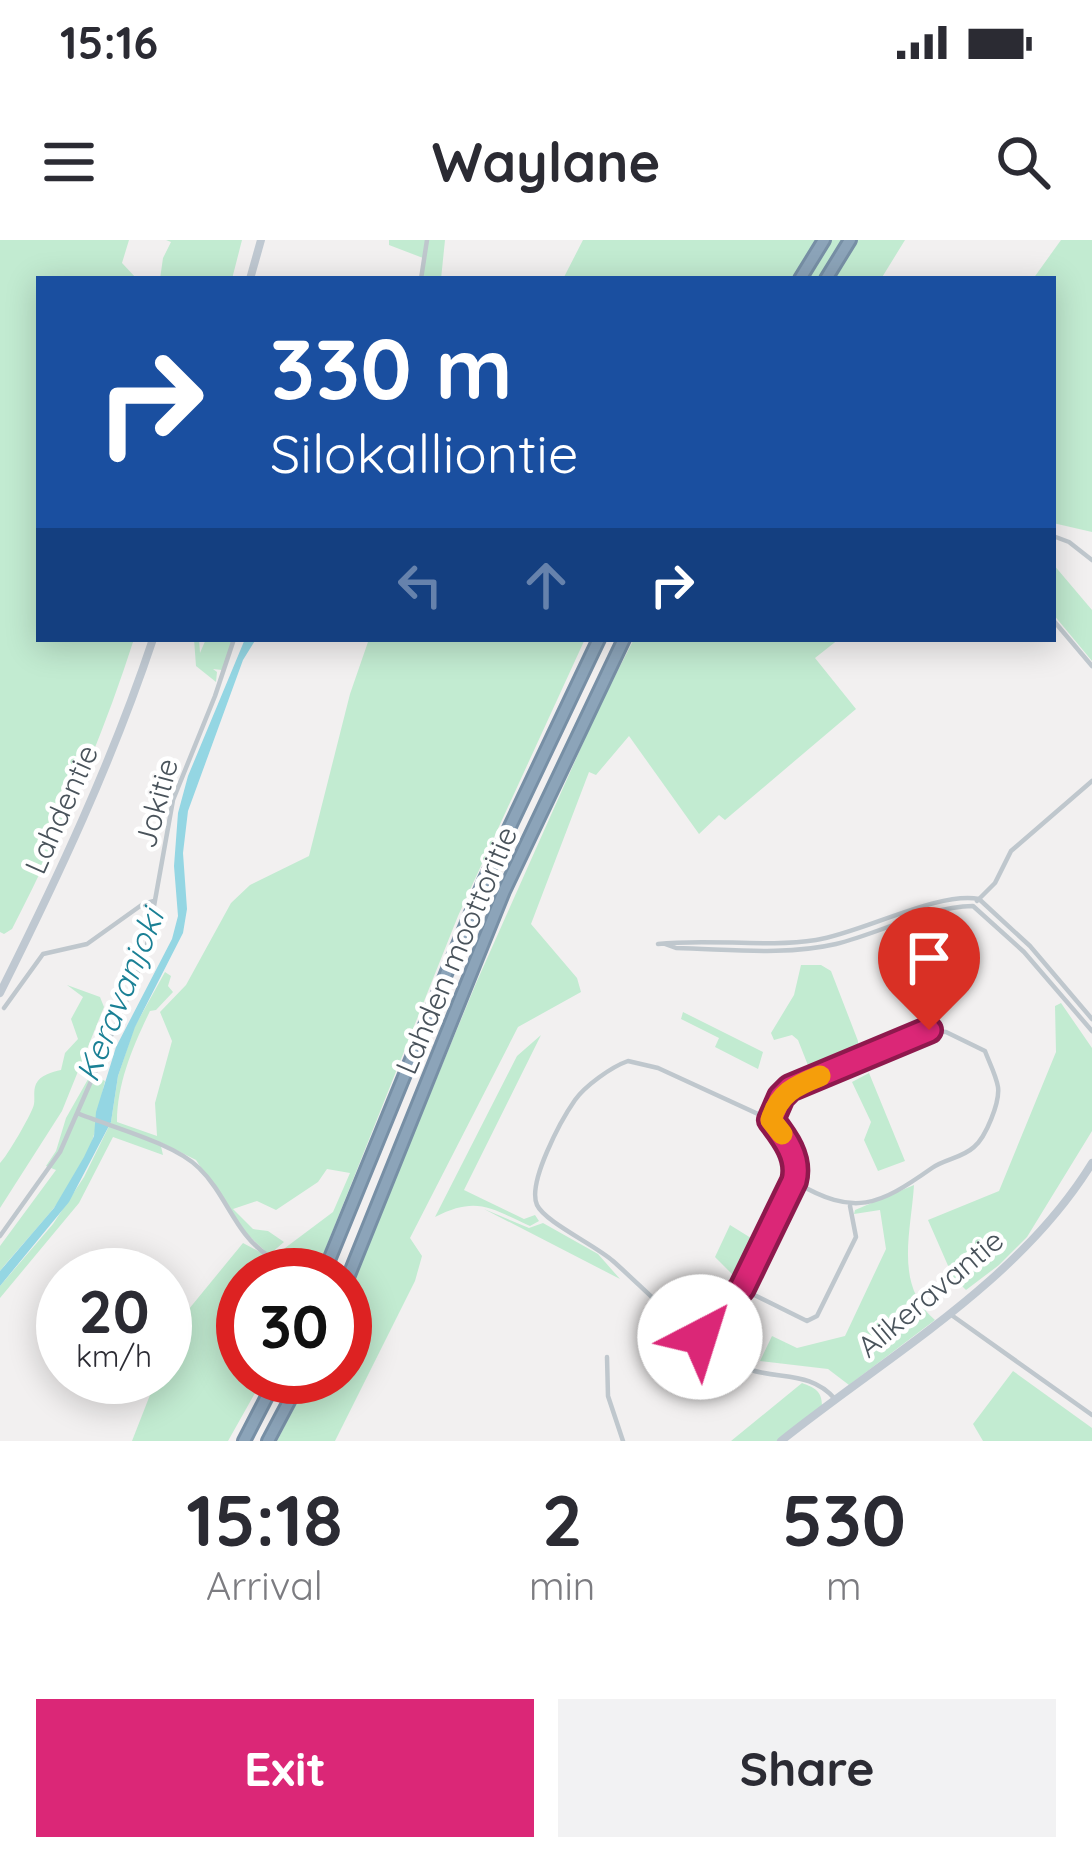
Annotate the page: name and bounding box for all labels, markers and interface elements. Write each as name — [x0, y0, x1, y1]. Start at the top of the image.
text: 15:16 — [60, 14, 158, 70]
text: Waylane — [432, 128, 660, 196]
icon: menu — [36, 129, 102, 195]
icon: search — [990, 129, 1056, 195]
text: 330 m — [270, 315, 513, 420]
icon: right — [72, 324, 228, 480]
text: Silokalliontie — [270, 419, 578, 487]
icon: left — [387, 552, 453, 618]
icon: ahead — [513, 552, 579, 618]
icon: right — [639, 552, 705, 618]
street label: Lahdentie — [16, 739, 106, 879]
street label: Jokitie — [126, 754, 186, 852]
street label: Lahden moottoritie — [387, 820, 525, 1080]
water label: Keravanjoki — [66, 899, 174, 1087]
pin — [878, 907, 980, 1030]
icon: arrive — [896, 925, 962, 991]
street label: Alikeravantie — [849, 1221, 1011, 1365]
speed limit sign: 30 — [216, 1248, 372, 1404]
text: 20 — [79, 1273, 149, 1348]
position arrow — [637, 1274, 763, 1400]
text: km/h — [76, 1337, 152, 1375]
text: 15:18 — [186, 1474, 343, 1564]
text: 2 — [542, 1474, 583, 1564]
text: 530 — [782, 1474, 906, 1564]
text: Arrival — [206, 1561, 323, 1610]
text: min — [529, 1561, 595, 1610]
text: m — [826, 1561, 861, 1610]
button: Exit — [36, 1699, 534, 1837]
button: Share — [558, 1699, 1056, 1837]

